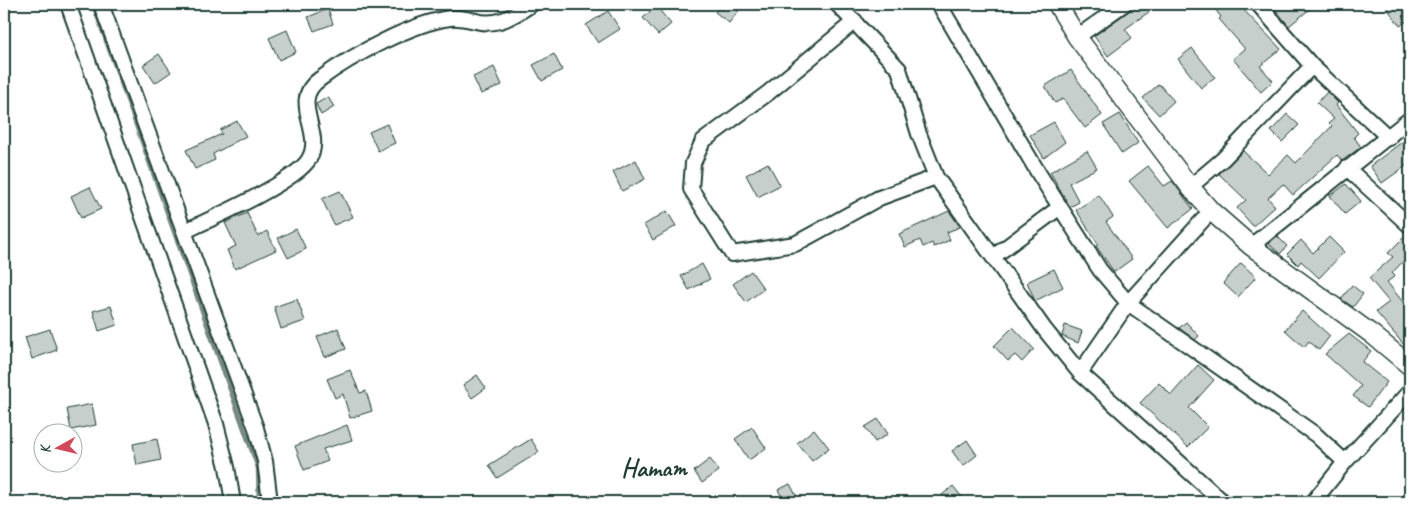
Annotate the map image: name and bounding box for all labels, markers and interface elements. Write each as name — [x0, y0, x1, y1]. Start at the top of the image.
north arrow — [32, 424, 82, 474]
text: K — [36, 442, 55, 454]
district label: Hamam — [621, 452, 688, 484]

